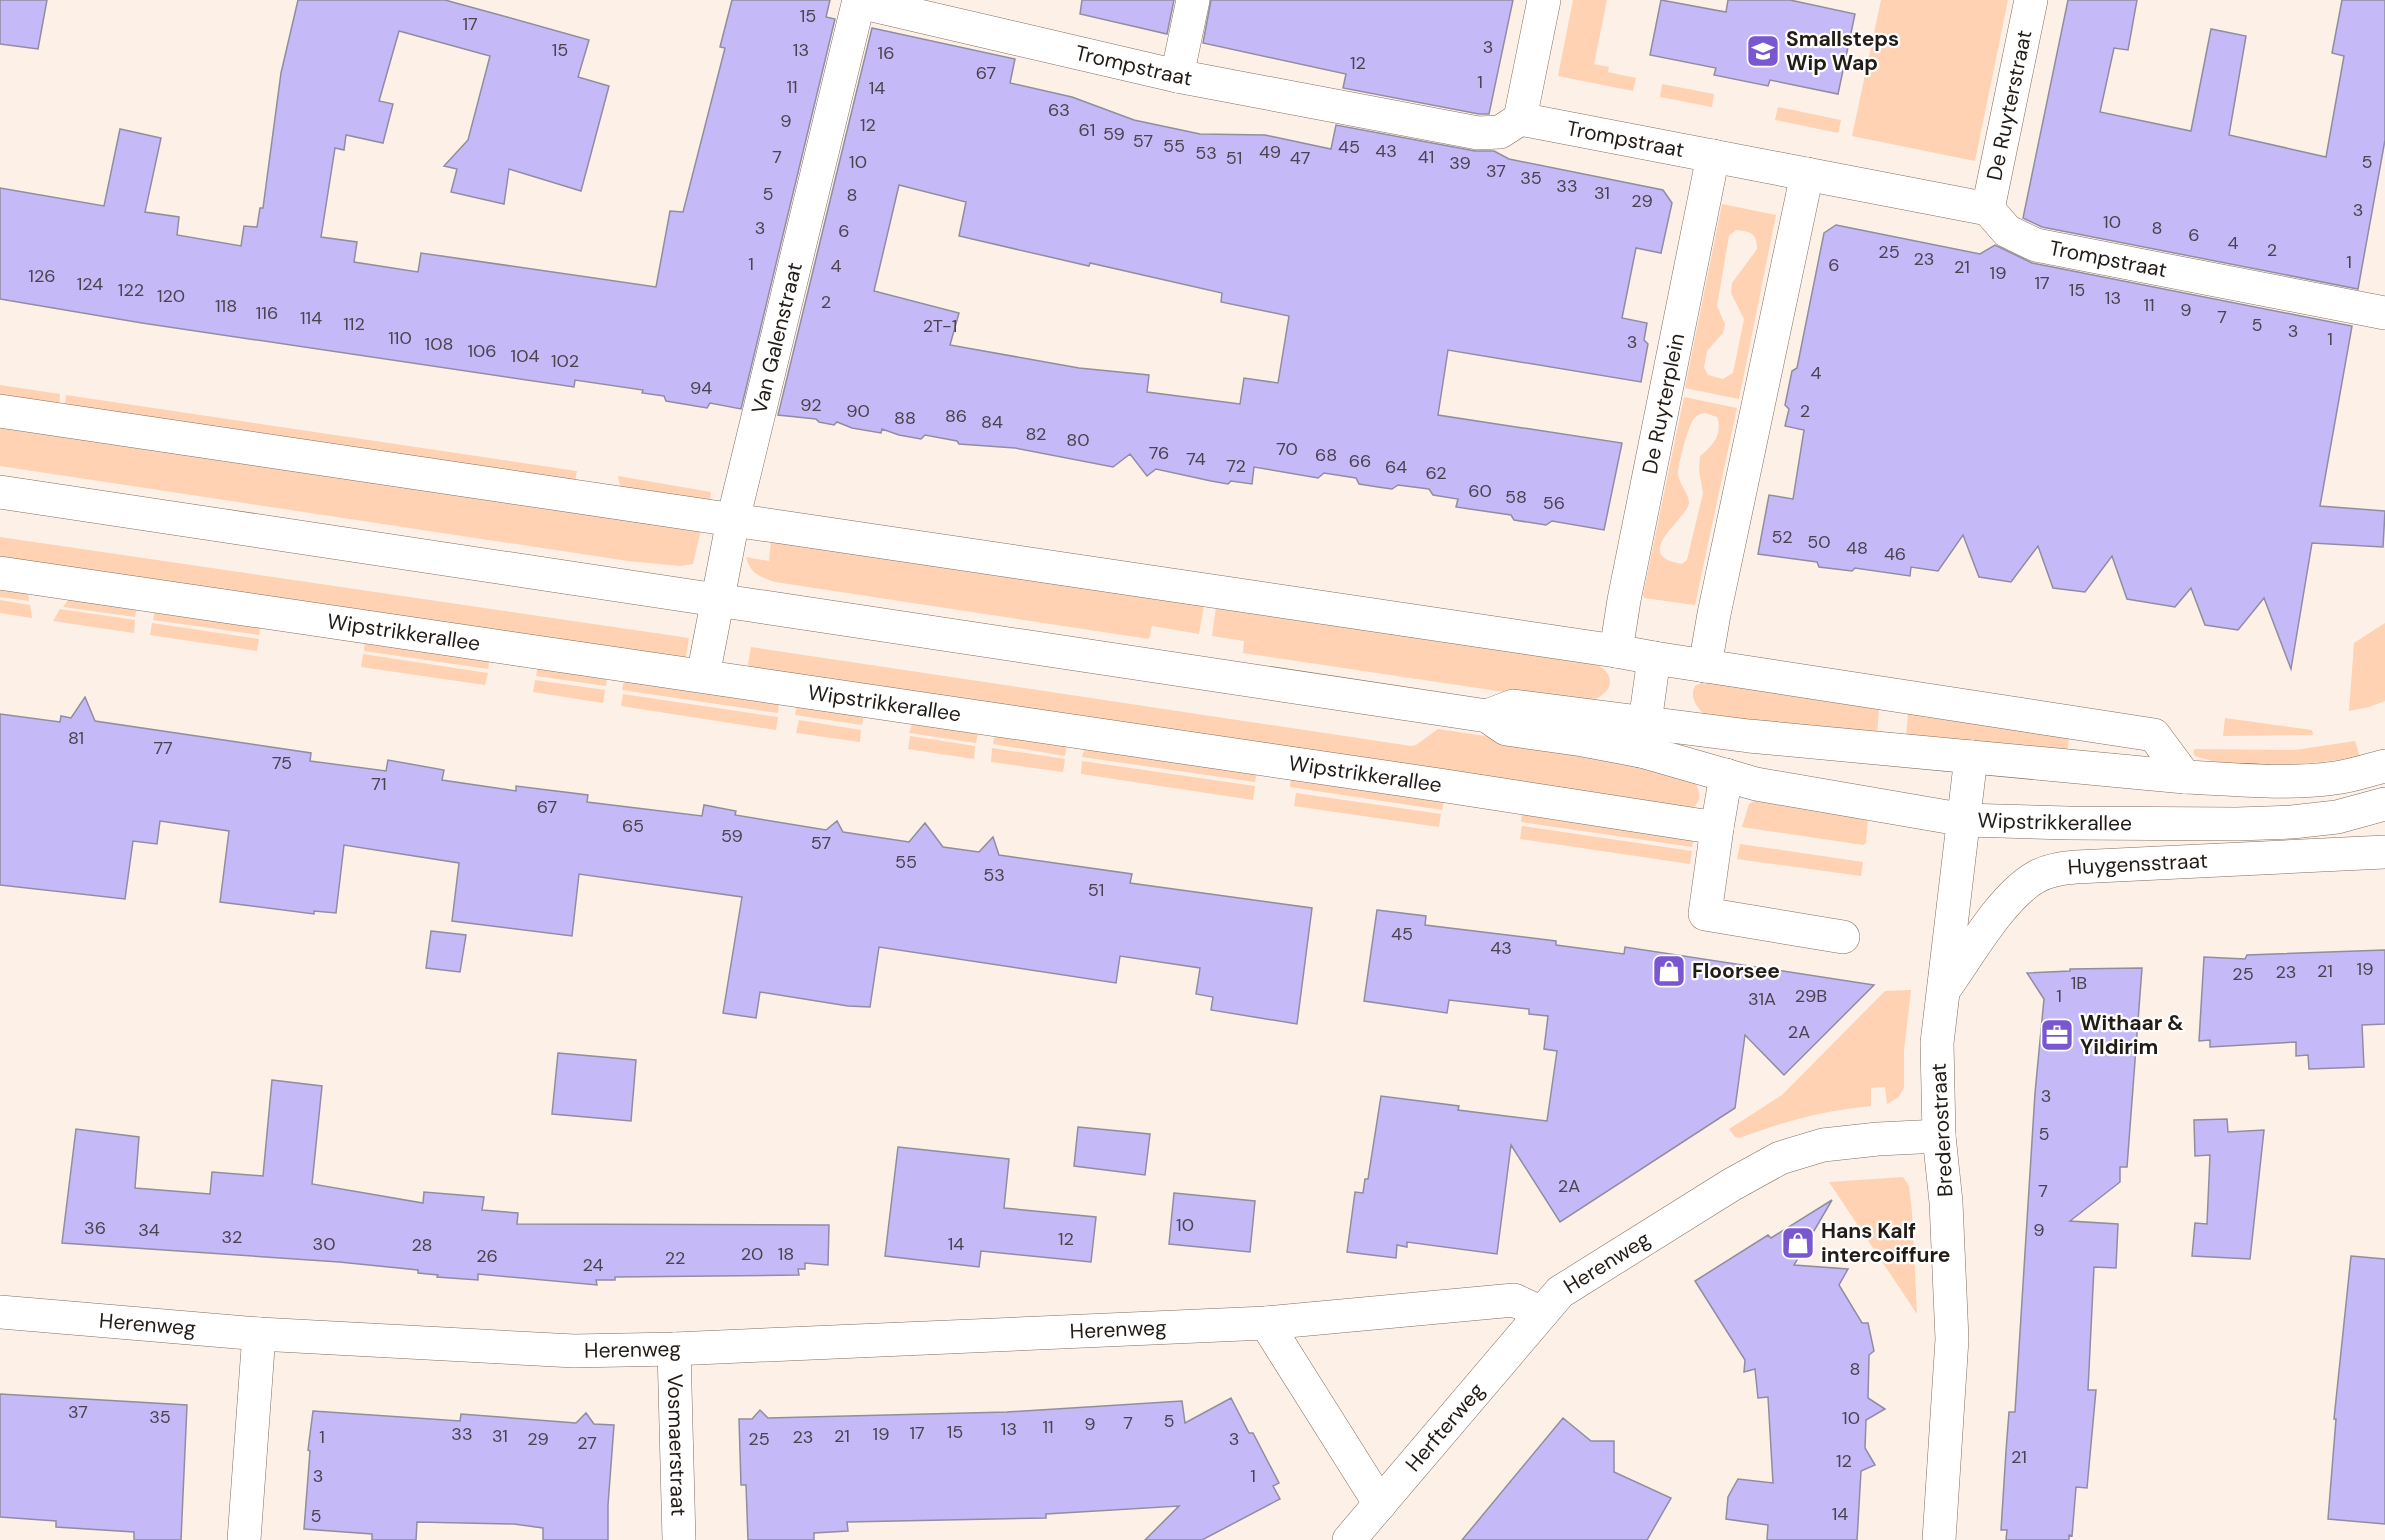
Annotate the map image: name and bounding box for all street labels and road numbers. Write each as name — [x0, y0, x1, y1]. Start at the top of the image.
street label: De Ruyterstraat — [1980, 28, 2038, 183]
street label: Trompstraat — [1072, 39, 1194, 93]
street label: Trompstraat — [1564, 114, 1687, 164]
street label: Trompstraat — [2047, 234, 2169, 284]
street label: Van Galenstraat — [745, 260, 809, 417]
street label: De Ruyterplein — [1636, 331, 1691, 476]
street label: Wipstrikkerallee — [325, 607, 482, 658]
street label: Wipstrikkerallee — [806, 678, 963, 728]
street label: Wipstrikkerallee — [1287, 749, 1444, 799]
street label: Wipstrikkerallee — [1977, 806, 2132, 837]
street label: Huygensstraat — [2067, 847, 2208, 882]
street label: Brederostraat — [1925, 1062, 1959, 1198]
street label: Herenweg — [1558, 1225, 1656, 1300]
street label: Herenweg — [98, 1306, 197, 1343]
street label: Herenweg — [1069, 1313, 1167, 1346]
street label: Herenweg — [584, 1335, 682, 1365]
street label: Vosmaerstraat — [661, 1373, 692, 1517]
street label: Herfterweg — [1399, 1377, 1491, 1478]

